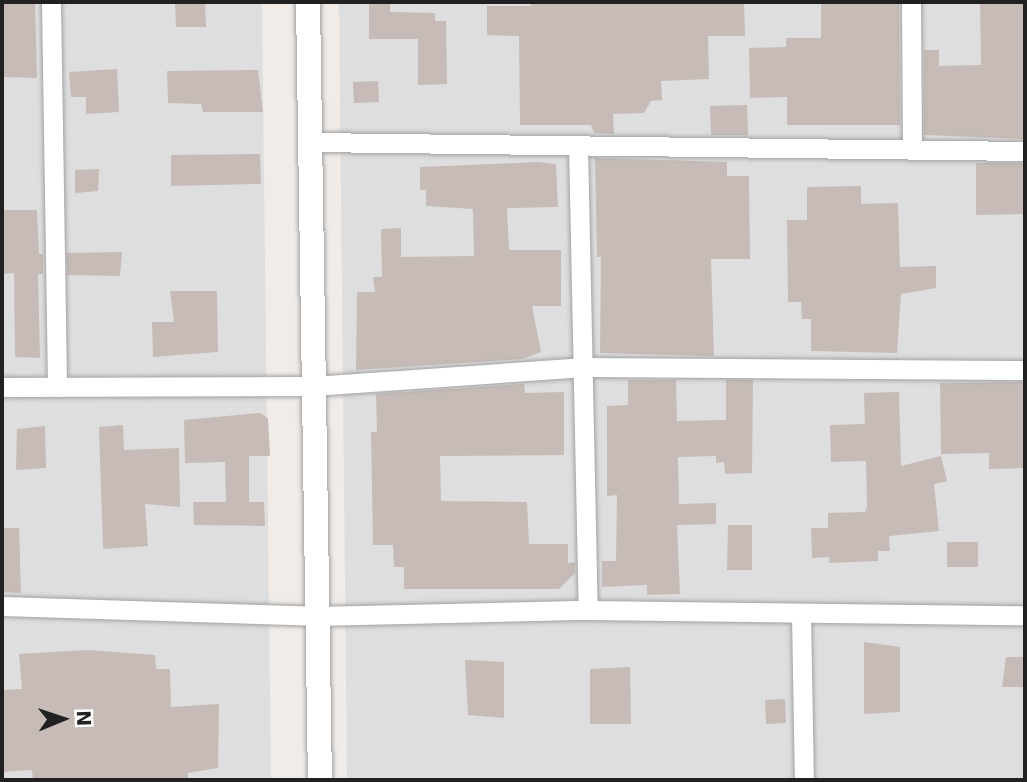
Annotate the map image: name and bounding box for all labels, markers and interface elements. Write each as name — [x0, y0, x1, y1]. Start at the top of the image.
north arrow — [28, 684, 98, 754]
text: N — [73, 710, 95, 727]

